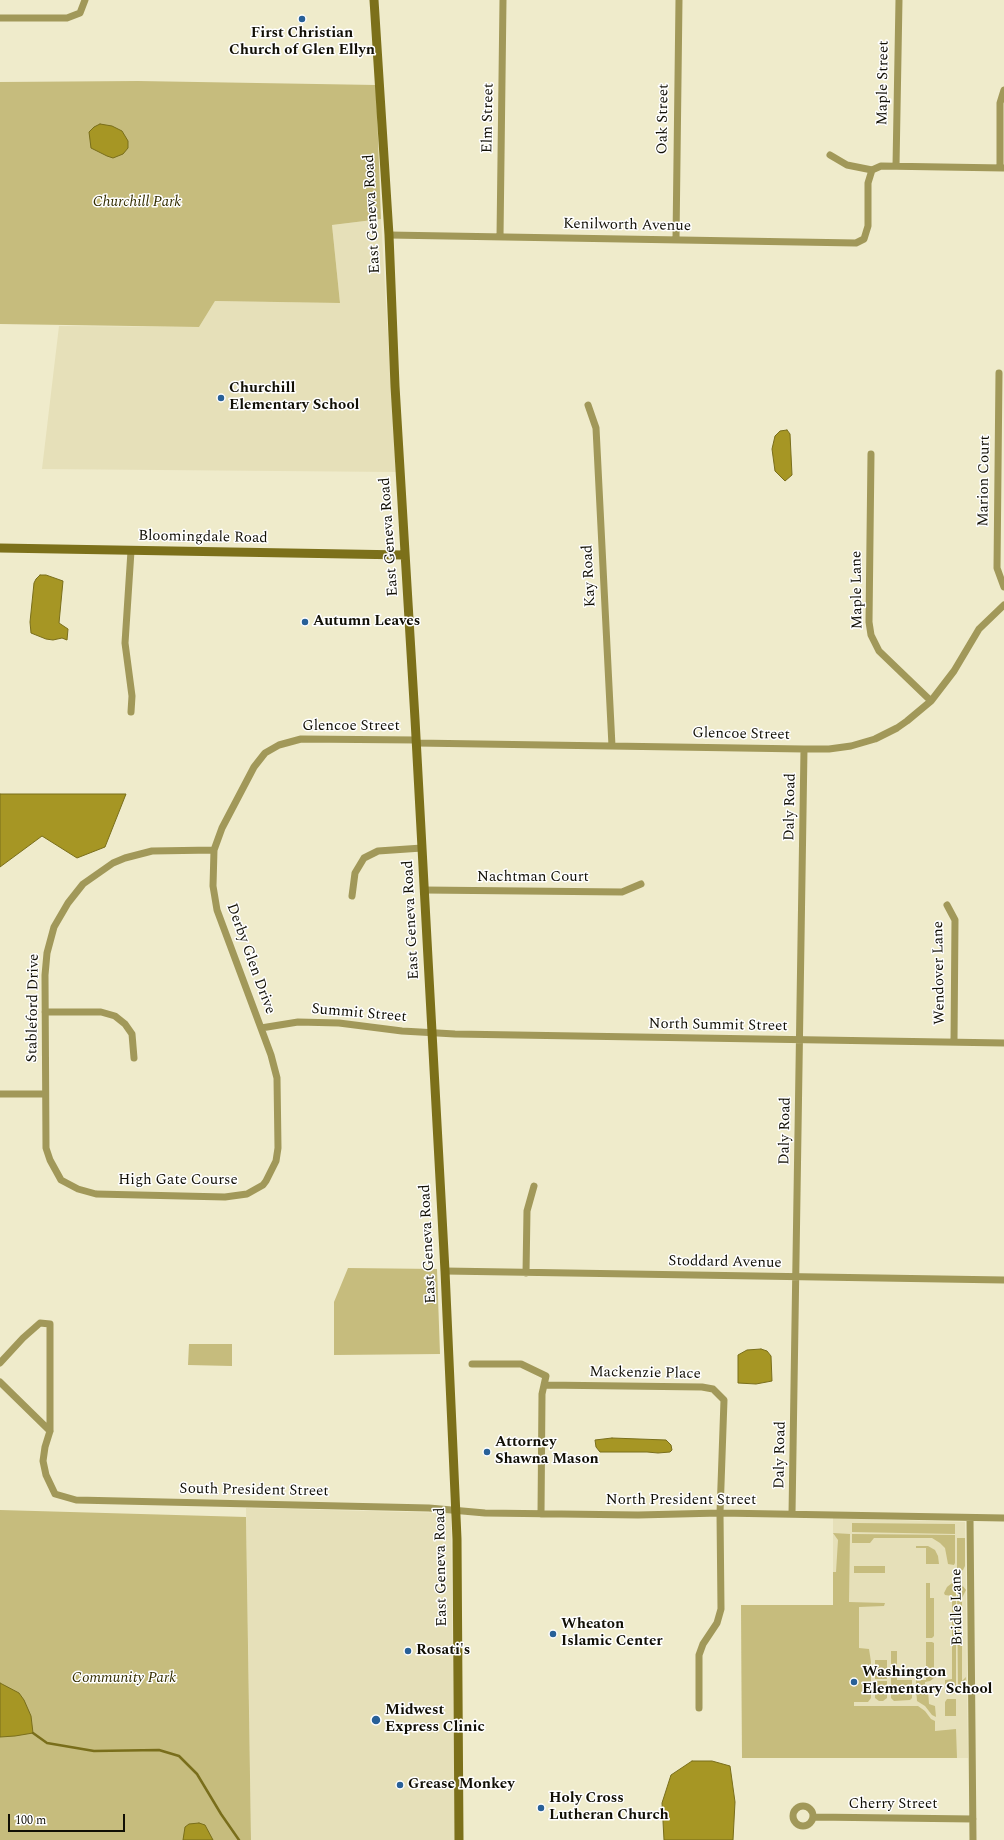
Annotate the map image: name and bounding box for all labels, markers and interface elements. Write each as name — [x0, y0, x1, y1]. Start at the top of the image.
marker: First Christian Church of Glen Ellyn — [297, 14, 307, 24]
place label: First Christian Church of Glen Ellyn — [229, 25, 375, 60]
street label: Maple Street — [874, 40, 894, 126]
street label: Elm Street — [479, 83, 499, 153]
street label: Oak Street — [654, 83, 674, 155]
street label: East Geneva Road — [361, 154, 385, 274]
park label: Churchill Park — [93, 194, 181, 212]
street label: Kenilworth Avenue — [563, 216, 691, 236]
place label: Churchill Elementary School — [229, 380, 359, 415]
marker: Churchill Elementary School — [216, 393, 226, 403]
street label: Marion Court — [975, 435, 995, 527]
street label: East Geneva Road — [377, 477, 403, 597]
street label: Bloomingdale Road — [138, 528, 268, 548]
street label: Kay Road — [579, 544, 601, 608]
street label: Maple Lane — [848, 551, 868, 629]
place label: Autumn Leaves — [313, 613, 420, 631]
marker: Autumn Leaves — [300, 617, 310, 627]
street label: Glencoe Street — [302, 718, 400, 736]
street label: Glencoe Street — [692, 725, 790, 745]
street label: Daly Road — [781, 773, 801, 841]
street label: East Geneva Road — [400, 860, 424, 980]
street label: Nachtman Court — [477, 869, 589, 887]
street label: Derby Glen Drive — [222, 901, 278, 1017]
street label: Wendover Lane — [930, 921, 950, 1025]
street label: Stableford Drive — [24, 953, 44, 1063]
street label: Summit Street — [311, 1001, 407, 1027]
street label: North Summit Street — [648, 1016, 788, 1036]
street label: Daly Road — [776, 1097, 796, 1165]
street label: High Gate Course — [118, 1172, 238, 1190]
street label: East Geneva Road — [417, 1184, 441, 1304]
street label: Stoddard Avenue — [668, 1253, 782, 1273]
street label: Mackenzie Place — [589, 1364, 701, 1384]
street label: Daly Road — [771, 1421, 791, 1489]
place label: Attorney Shawna Mason — [495, 1434, 599, 1469]
marker: Attorney Shawna Mason — [482, 1447, 492, 1457]
street label: South President Street — [179, 1481, 329, 1501]
street label: North President Street — [606, 1492, 756, 1510]
street label: East Geneva Road — [432, 1507, 452, 1627]
street label: Bridle Lane — [948, 1568, 968, 1646]
place label: Wheaton Islamic Center — [561, 1616, 663, 1651]
marker: Wheaton Islamic Center — [548, 1629, 558, 1639]
place label: Rosati's — [416, 1642, 470, 1660]
marker: Rosati's — [403, 1646, 413, 1656]
place label: Washington Elementary School — [862, 1664, 992, 1699]
park label: Community Park — [72, 1670, 176, 1688]
marker: Washington Elementary School — [849, 1677, 859, 1687]
place label: Midwest Express Clinic — [385, 1702, 485, 1737]
marker: Midwest Express Clinic — [370, 1714, 382, 1726]
place label: Grease Monkey — [408, 1776, 515, 1794]
marker: Grease Monkey — [395, 1780, 405, 1790]
place label: Holy Cross Lutheran Church — [549, 1790, 669, 1825]
street label: Cherry Street — [848, 1796, 938, 1814]
marker: Holy Cross Lutheran Church — [536, 1803, 546, 1813]
scale bar — [10, 1806, 127, 1832]
text: 100 m — [15, 1811, 46, 1830]

